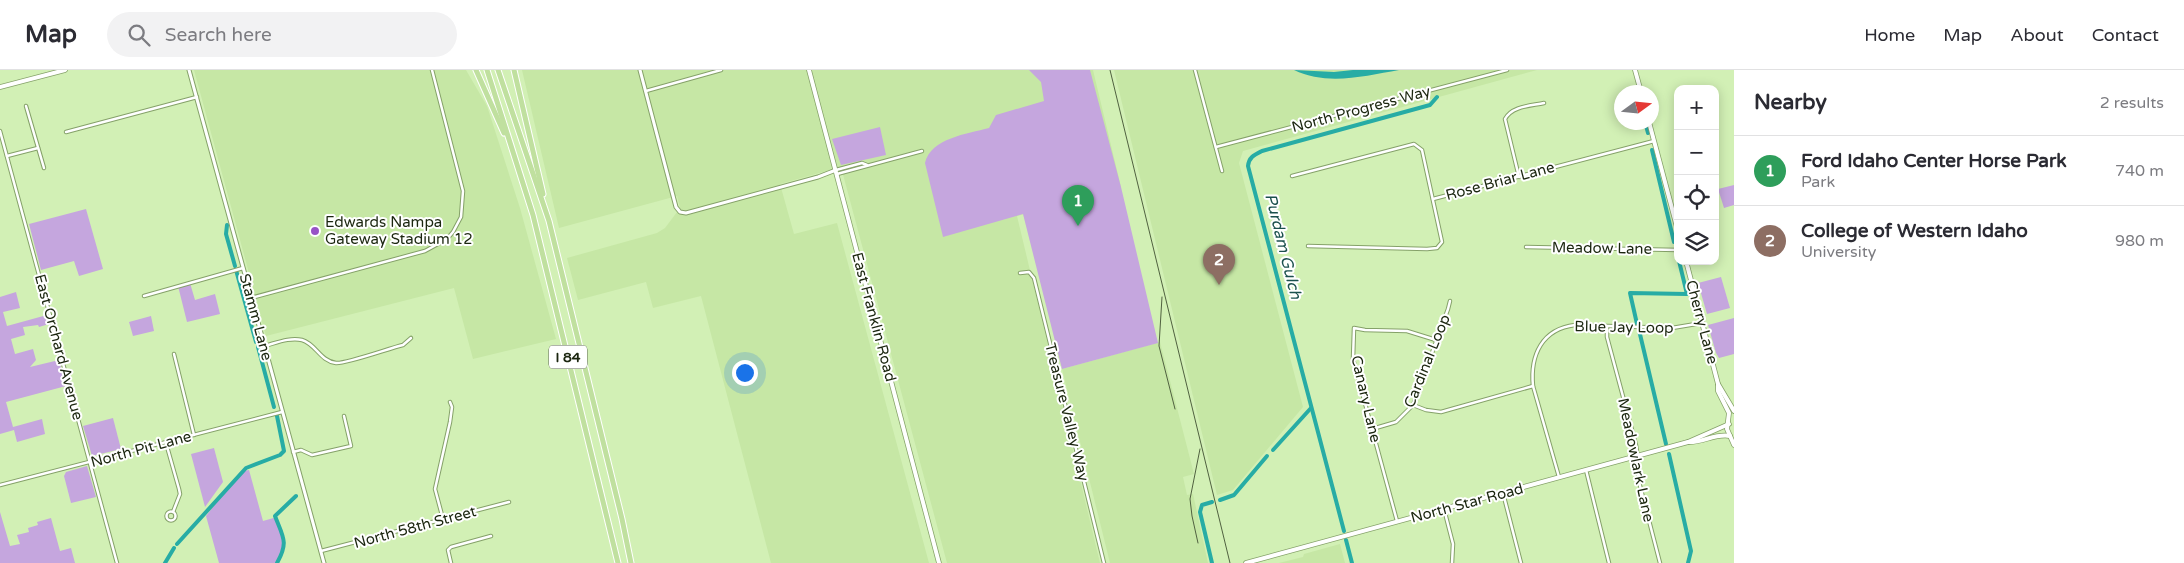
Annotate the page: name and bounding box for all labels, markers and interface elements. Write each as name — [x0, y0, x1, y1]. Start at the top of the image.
search box — [107, 12, 457, 57]
text: Map — [25, 20, 77, 49]
icon: search — [125, 21, 153, 49]
text: Search here — [165, 24, 272, 46]
text: Home — [1864, 24, 1915, 46]
text: Map — [1943, 24, 1982, 46]
text: About — [2010, 24, 2064, 46]
text: Contact — [2092, 24, 2159, 46]
street label: North Progress Way — [1290, 82, 1432, 136]
north arrow — [1614, 85, 1659, 130]
map controls — [1674, 85, 1719, 265]
button: + — [1674, 85, 1719, 130]
text: Nearby — [1754, 90, 1827, 115]
text: 2 results — [2100, 93, 2164, 113]
button: − — [1674, 130, 1719, 175]
text: Ford Idaho Center Horse Park — [1801, 150, 2067, 172]
street label: Rose Briar Lane — [1444, 158, 1556, 204]
text: 1 — [1765, 161, 1775, 181]
text: 740 m — [2115, 161, 2164, 181]
text: Park — [1801, 172, 1835, 192]
button: locate — [1674, 175, 1719, 220]
pin: 1 — [1062, 185, 1094, 226]
water label: Purdam Gulch — [1260, 191, 1306, 302]
place label: Edwards Nampa Gateway Stadium 12 — [325, 213, 473, 248]
button: layers — [1674, 220, 1719, 265]
text: College of Western Idaho — [1801, 220, 2028, 242]
marker: Edwards Nampa Gateway Stadium 12 — [309, 225, 321, 237]
text: 2 — [1765, 231, 1775, 251]
text: 980 m — [2115, 231, 2164, 251]
street label: Meadow Lane — [1552, 238, 1652, 258]
text: University — [1801, 242, 1876, 262]
pin: 2 — [1203, 244, 1235, 285]
street label: East Franklin Road — [848, 250, 900, 384]
street label: East Orchard Avenue — [31, 272, 87, 422]
street label: Stamm Lane — [236, 272, 276, 362]
street label: Cherry Lane — [1682, 278, 1722, 366]
street label: Cardinal Loop — [1400, 312, 1454, 410]
street label: Blue Jay Loop — [1574, 317, 1674, 337]
street label: Treasure Valley Way — [1041, 341, 1093, 483]
road number: I 84 — [549, 346, 587, 368]
street label: Canary Lane — [1347, 354, 1385, 444]
your location — [732, 360, 758, 386]
street label: Meadowlark Lane — [1614, 396, 1658, 524]
street label: North Pit Lane — [89, 427, 193, 471]
street label: North Star Road — [1409, 479, 1525, 527]
street label: North 58th Street — [352, 502, 478, 552]

